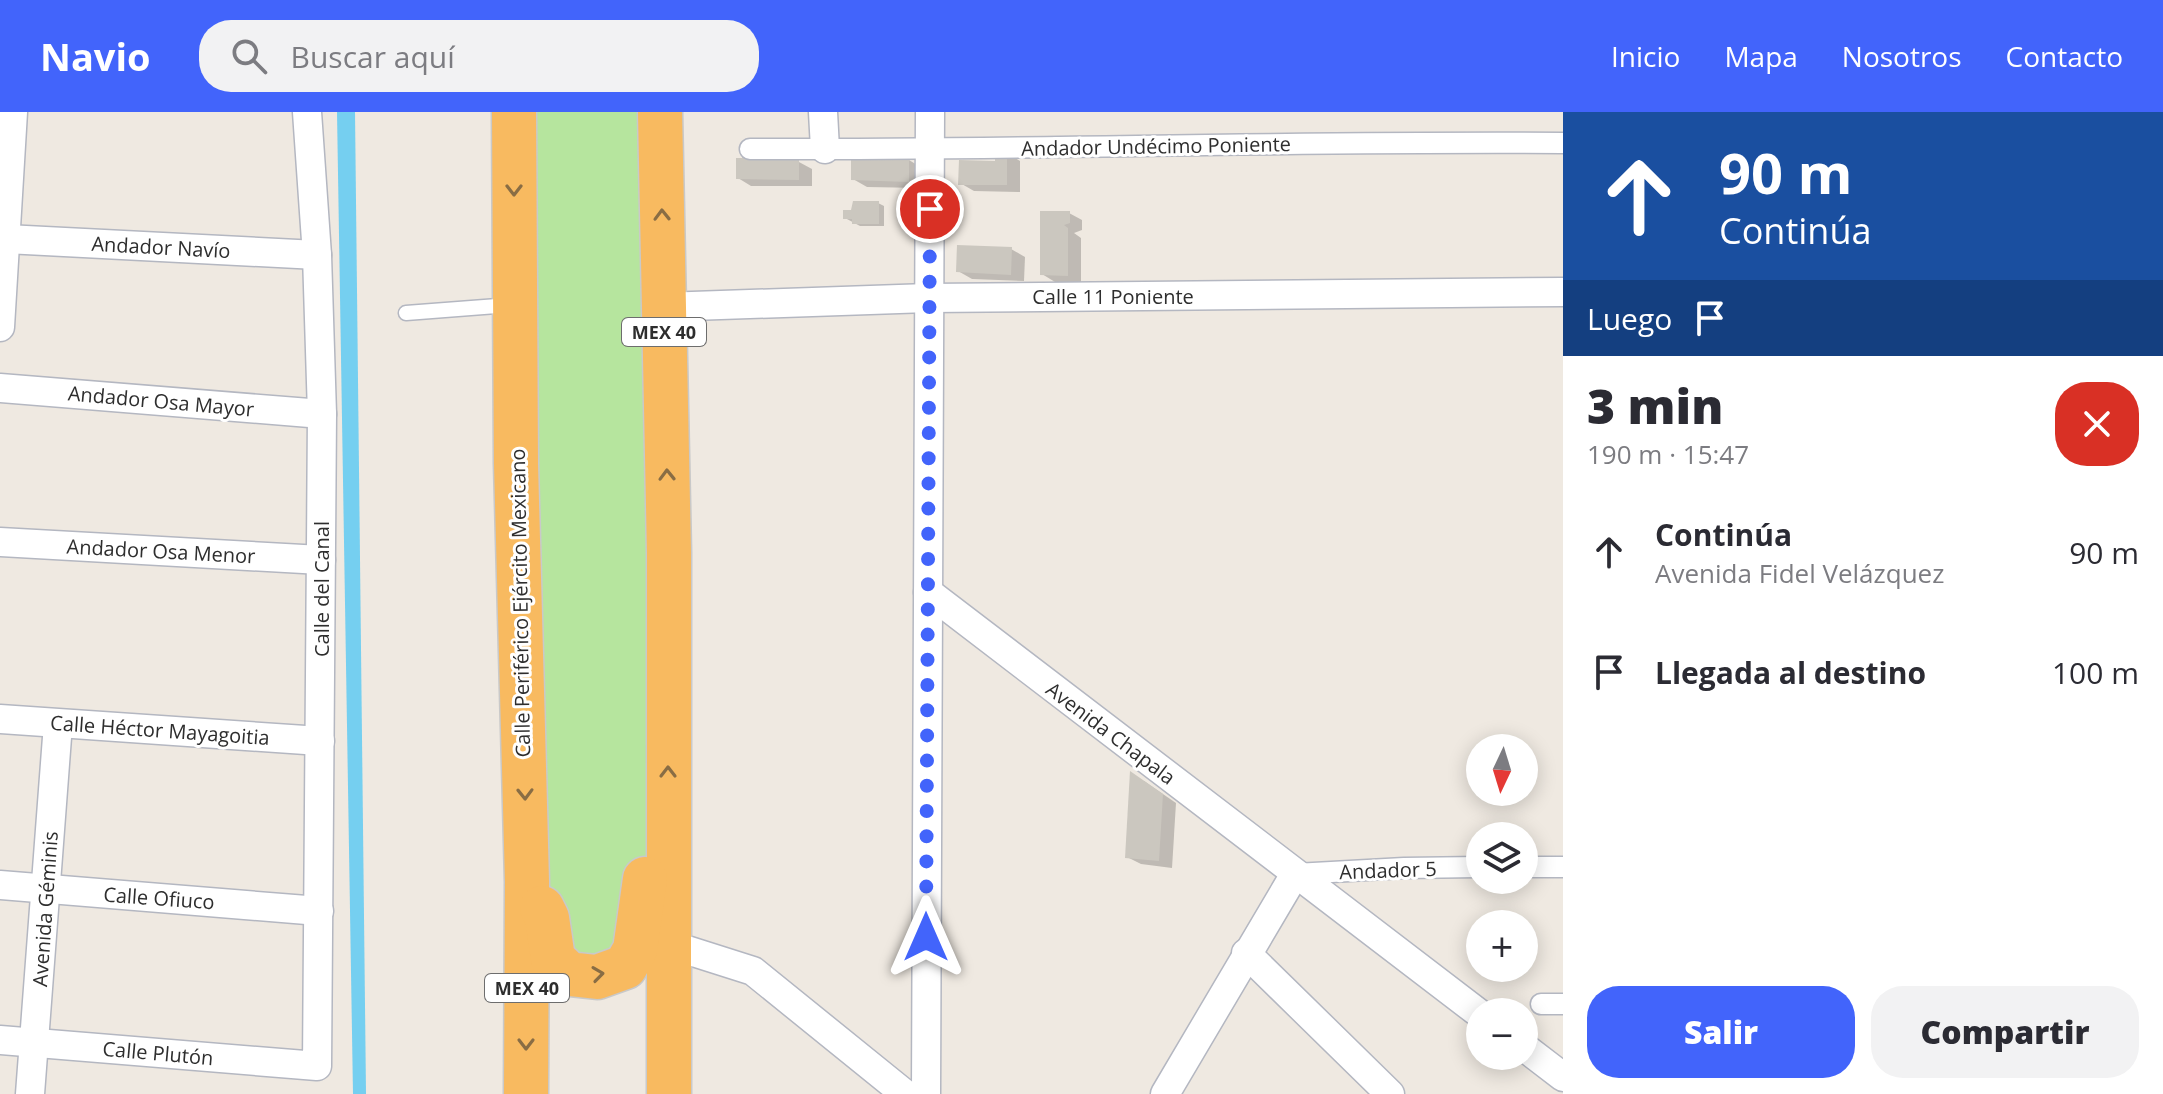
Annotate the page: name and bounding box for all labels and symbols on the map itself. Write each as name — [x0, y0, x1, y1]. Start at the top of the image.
street label: Andador Undécimo Poniente — [1021, 130, 1291, 162]
pin — [896, 175, 964, 243]
one-way arrow — [505, 184, 523, 197]
one-way arrow — [653, 208, 670, 221]
street label: Andador Navío — [91, 230, 231, 264]
street label: Calle 11 Poniente — [1032, 283, 1194, 310]
road number: MEX 40 — [622, 318, 706, 346]
street label: Andador Osa Mayor — [67, 379, 255, 423]
street label: Calle Periférico Ejército Mexicano — [504, 448, 536, 758]
one-way arrow — [658, 468, 675, 481]
street label: Calle del Canal — [308, 521, 335, 657]
street label: Andador Osa Menor — [66, 533, 256, 569]
street label: Avenida Chapala — [1041, 676, 1181, 790]
street label: Calle Héctor Mayagoitia — [49, 709, 271, 751]
north arrow — [1466, 734, 1538, 806]
one-way arrow — [659, 765, 677, 778]
one-way arrow — [516, 788, 533, 801]
street label: Avenida Géminis — [26, 830, 64, 988]
street label: Andador 5 — [1339, 855, 1437, 885]
street label: Calle Ofiuco — [102, 881, 216, 915]
position arrow — [884, 895, 968, 979]
one-way arrow — [591, 966, 604, 983]
road number: MEX 40 — [485, 974, 569, 1002]
street label: Calle Plutón — [102, 1035, 214, 1071]
one-way arrow — [518, 1038, 535, 1051]

